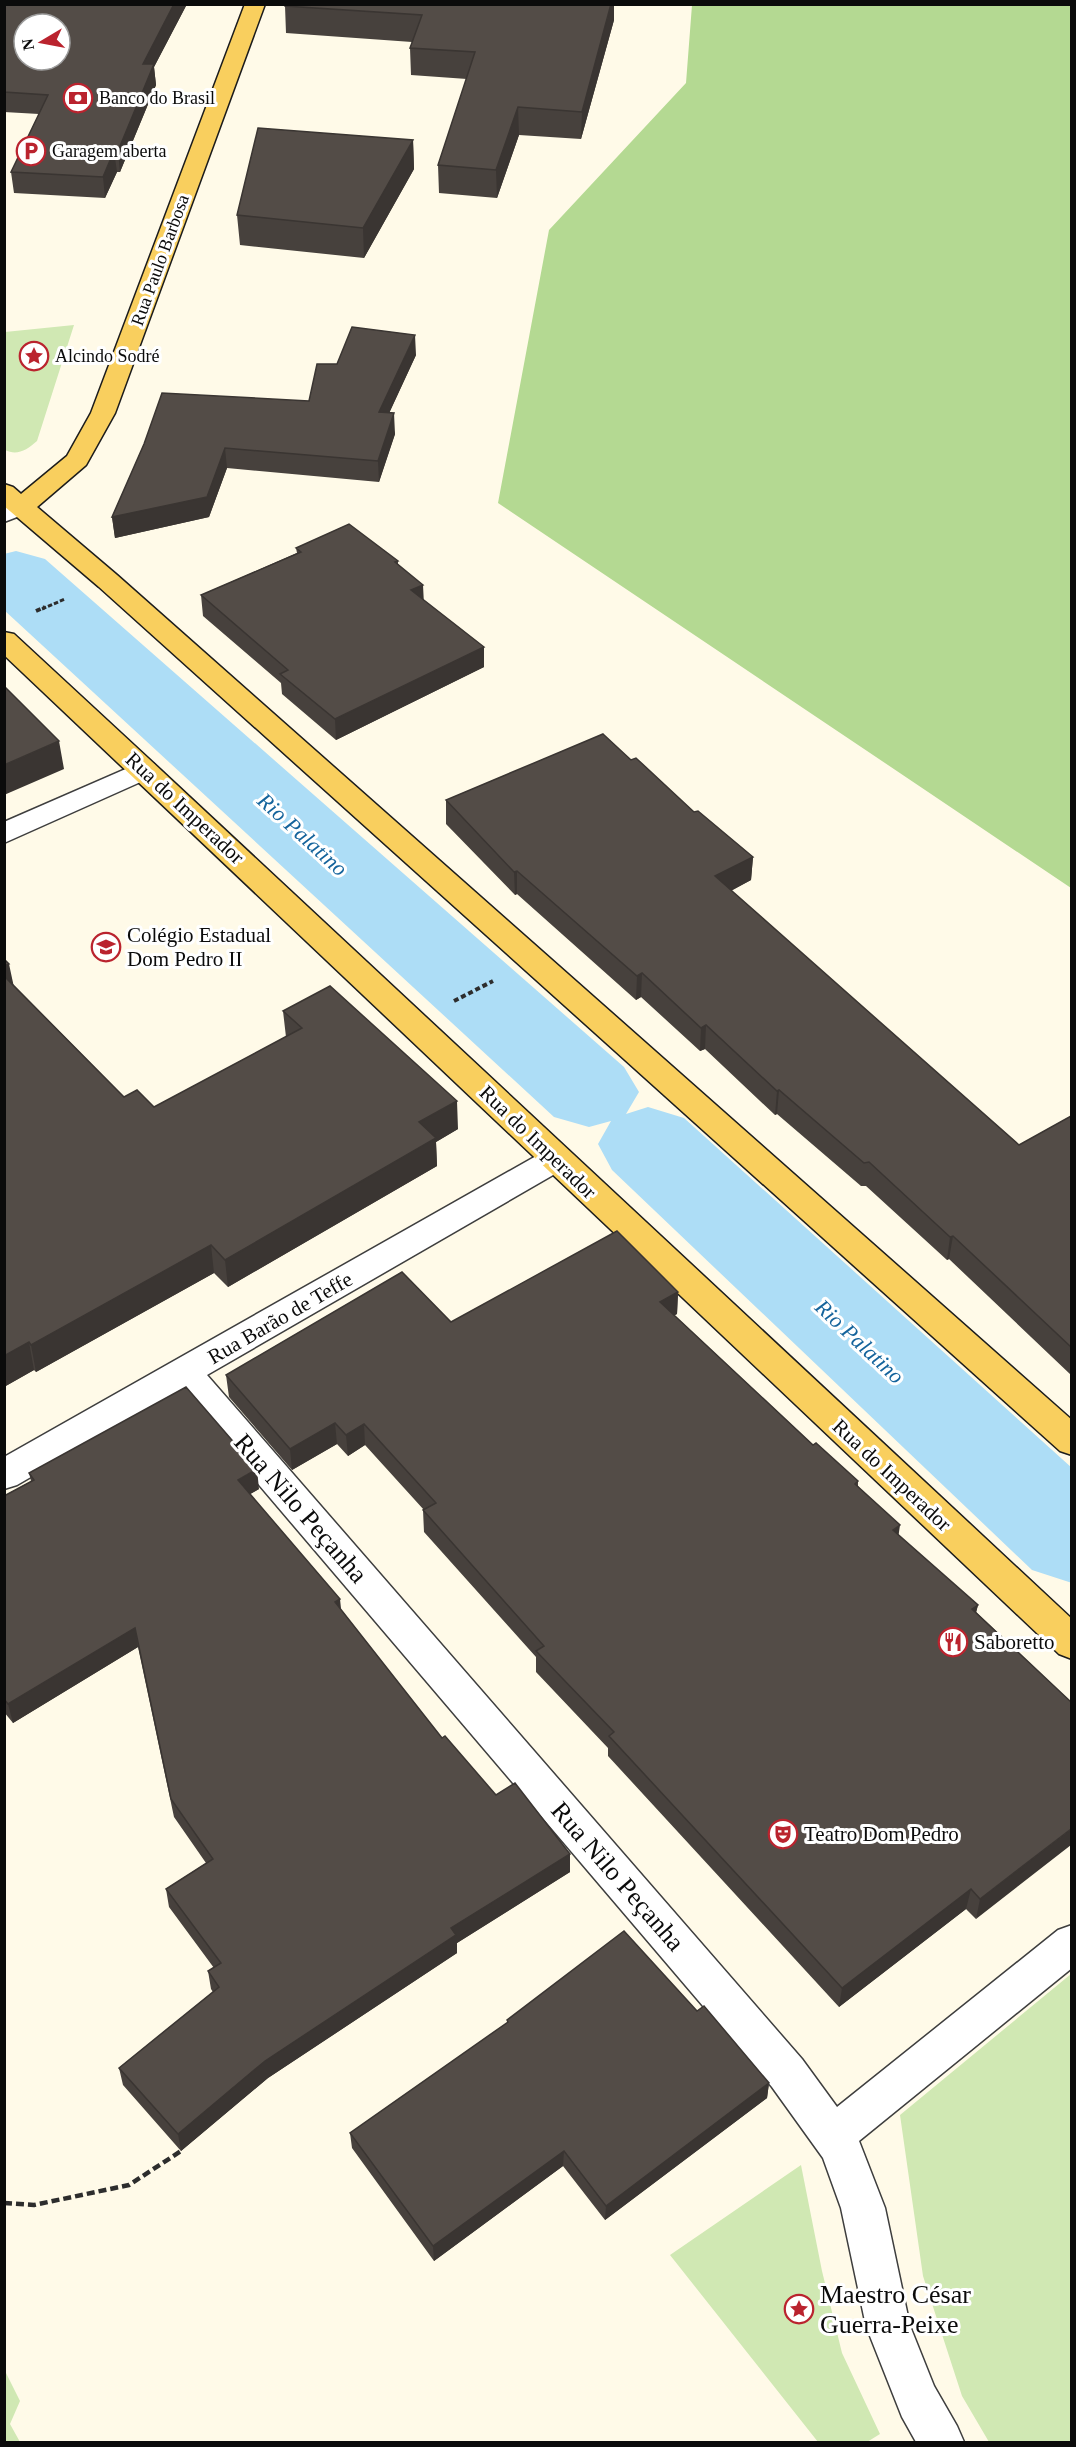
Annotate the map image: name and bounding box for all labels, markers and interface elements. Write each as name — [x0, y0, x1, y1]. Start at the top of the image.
north arrow — [12, 12, 72, 72]
text: N — [18, 37, 37, 52]
bank icon: Banco do Brasil — [62, 82, 94, 114]
place label: Banco do Brasil — [99, 88, 215, 108]
parking icon: Garagem aberta — [15, 135, 47, 167]
place label: Garagem aberta — [52, 141, 166, 161]
street label: Rua Paulo Barbosa — [127, 192, 193, 328]
place icon: Alcindo Sodré — [18, 340, 50, 372]
place label: Alcindo Sodré — [55, 346, 159, 366]
street label: Rua do Imperador — [121, 747, 249, 869]
water label: Rio Palatino — [252, 787, 353, 881]
place label: Colégio Estadual Dom Pedro II — [127, 923, 271, 971]
school or university icon: Colégio Estadual Dom Pedro II — [90, 931, 122, 963]
street label: Rua do Imperador — [475, 1080, 601, 1204]
street label: Rua Barão de Teffe — [204, 1267, 356, 1369]
water label: Rio Palatino — [810, 1293, 909, 1389]
street label: Rua do Imperador — [828, 1414, 956, 1536]
street label: Rua Nilo Peçanha — [228, 1428, 373, 1589]
restaurant icon: Saboretto — [937, 1626, 969, 1658]
place label: Saboretto — [974, 1630, 1054, 1654]
street label: Rua Nilo Peçanha — [545, 1796, 690, 1957]
theatre icon: Teatro Dom Pedro — [767, 1818, 799, 1850]
place label: Teatro Dom Pedro — [804, 1822, 959, 1846]
place label: Maestro César Guerra-Peixe — [820, 2280, 971, 2339]
place icon: Maestro César Guerra-Peixe — [783, 2293, 815, 2325]

